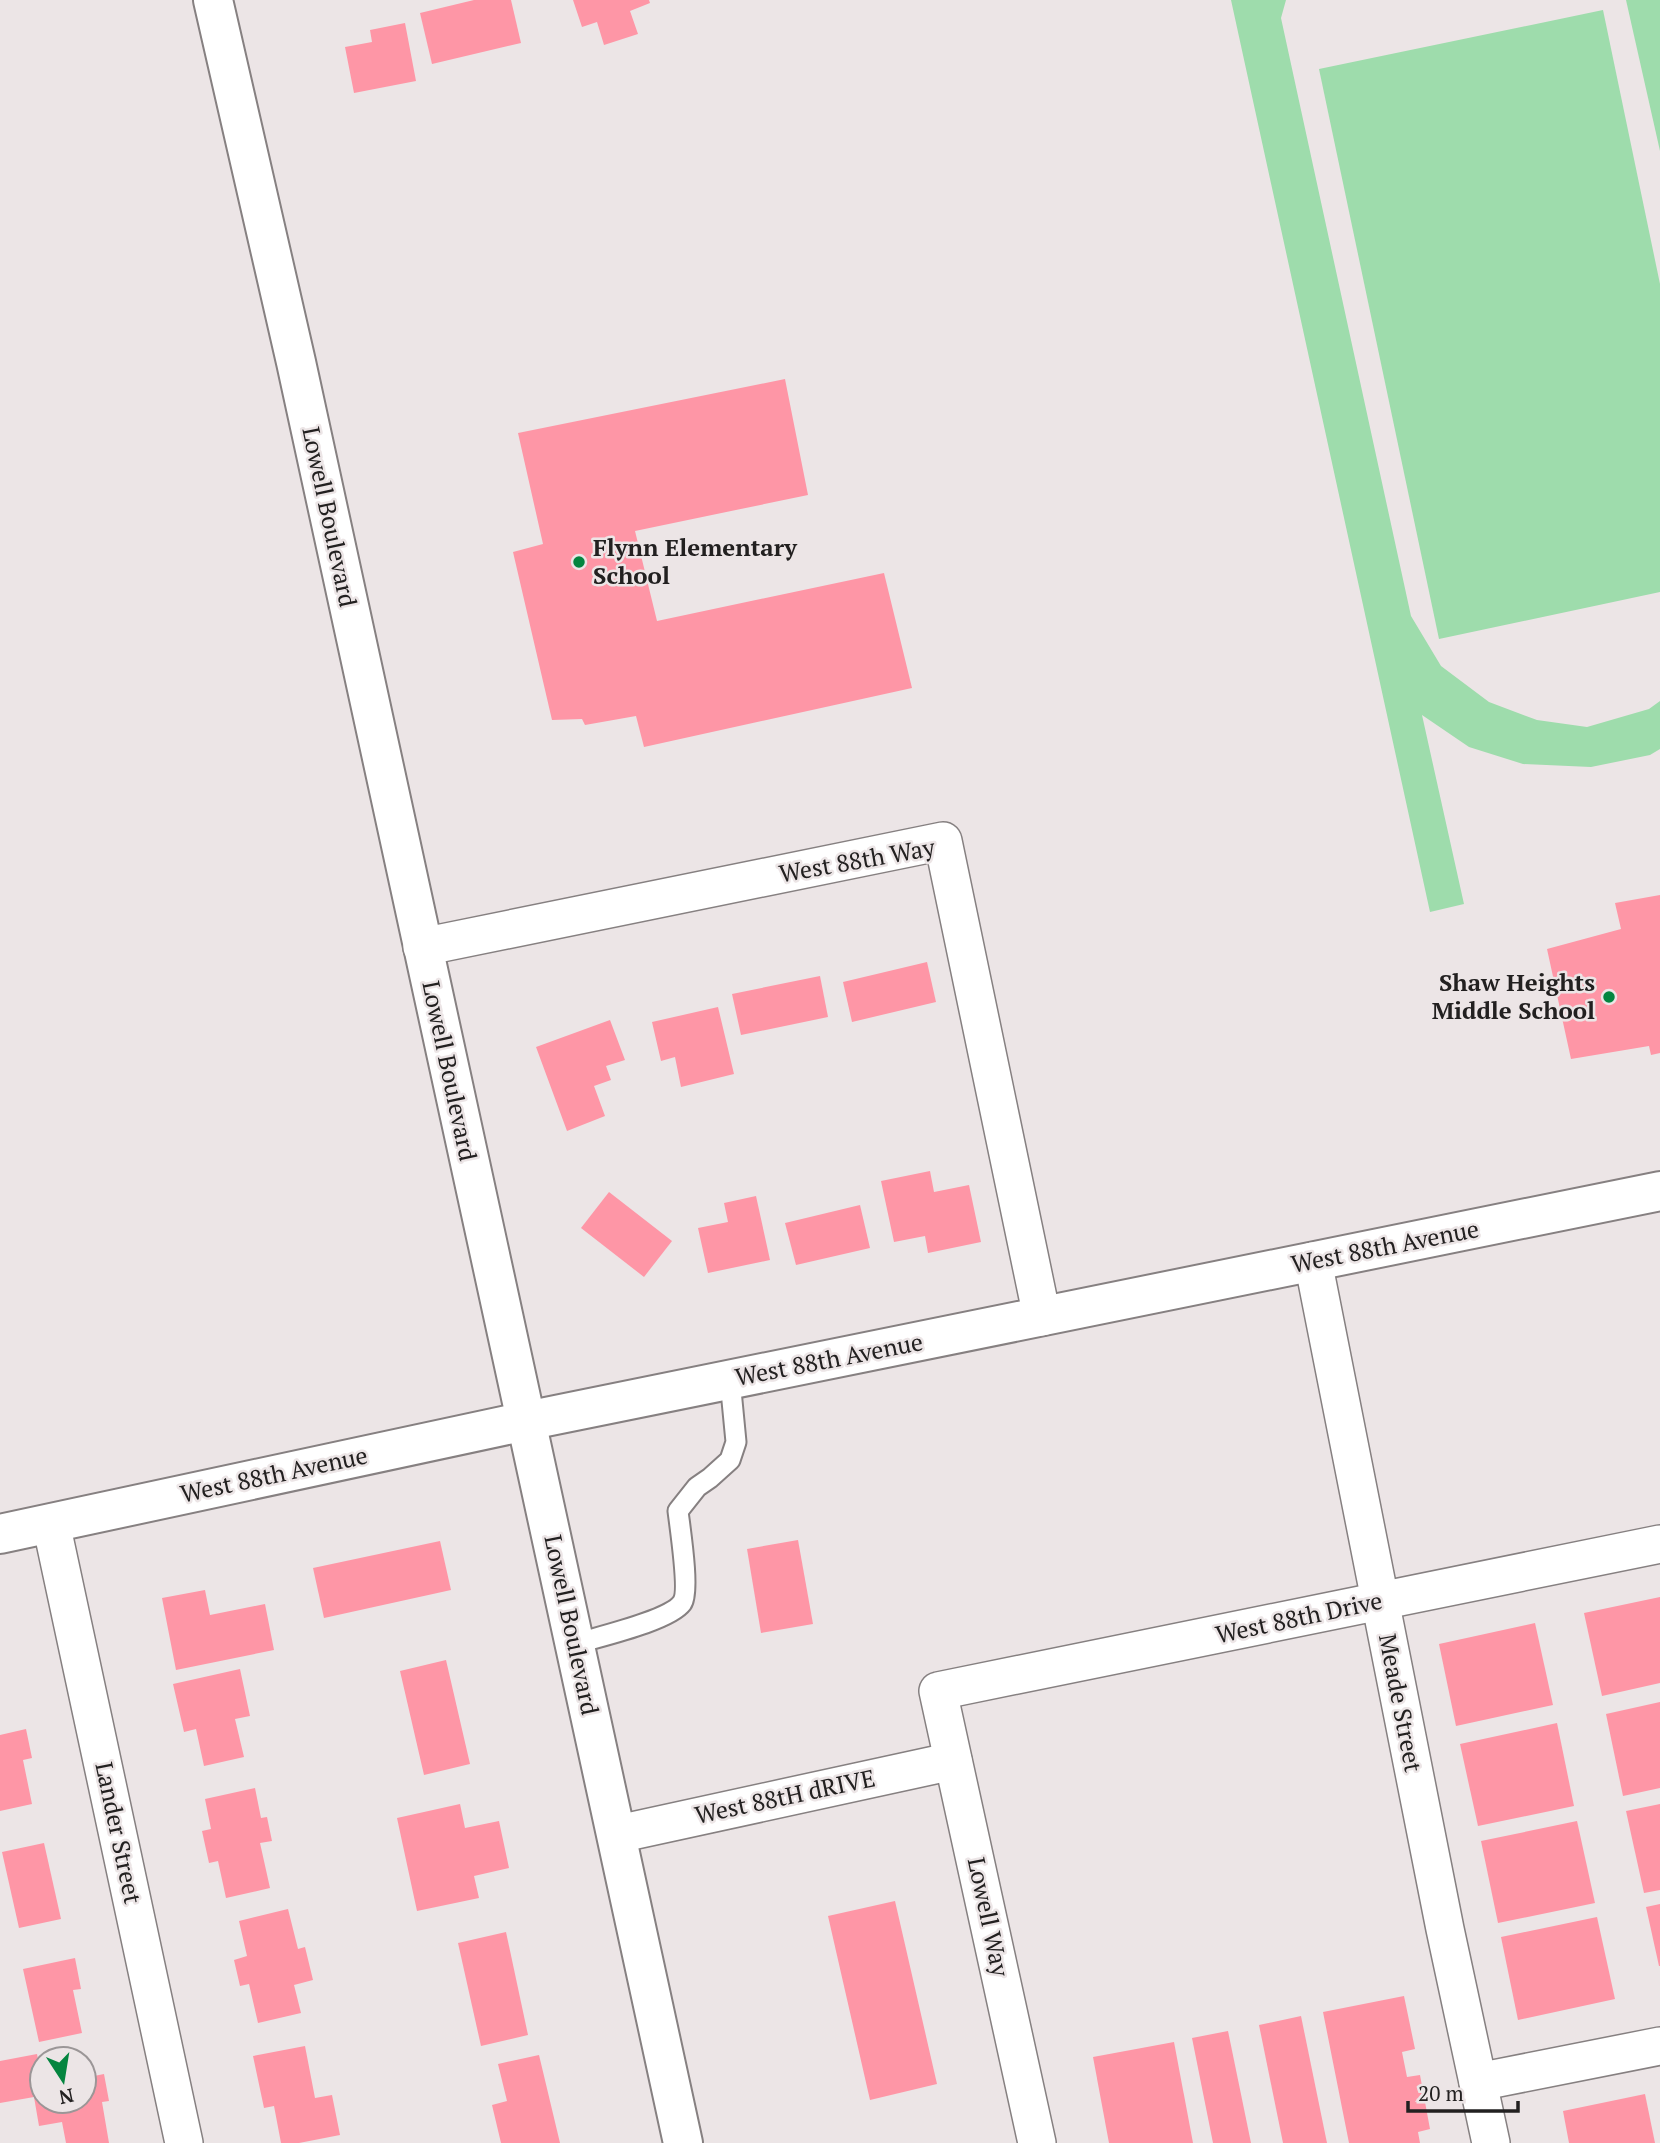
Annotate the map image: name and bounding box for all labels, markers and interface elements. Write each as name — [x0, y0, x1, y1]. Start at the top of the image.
street label: Lowell Boulevard — [295, 424, 365, 610]
place label: Flynn Elementary School — [593, 531, 798, 591]
marker: Flynn Elementary School — [571, 554, 587, 570]
street label: West 88th Way — [776, 830, 938, 889]
place label: Shaw Heights Middle School — [1432, 966, 1595, 1026]
street label: Lowell Boulevard — [415, 978, 485, 1164]
marker: Shaw Heights Middle School — [1601, 989, 1617, 1005]
street label: West 88th Avenue — [1288, 1212, 1481, 1280]
street label: West 88th Avenue — [732, 1325, 925, 1393]
street label: West 88th Avenue — [177, 1439, 370, 1509]
street label: Lowell Boulevard — [537, 1532, 607, 1718]
street label: West 88th Drive — [1212, 1584, 1385, 1650]
street label: Meade Street — [1372, 1631, 1430, 1775]
street label: Lander Street — [88, 1759, 150, 1907]
street label: West 88tH dRIVE — [692, 1761, 878, 1831]
street label: Lowell Way — [961, 1854, 1017, 1980]
north arrow — [28, 2045, 98, 2115]
scale bar — [1408, 2070, 1518, 2114]
text: 20 m — [1418, 2079, 1464, 2107]
text: N — [56, 2083, 76, 2111]

